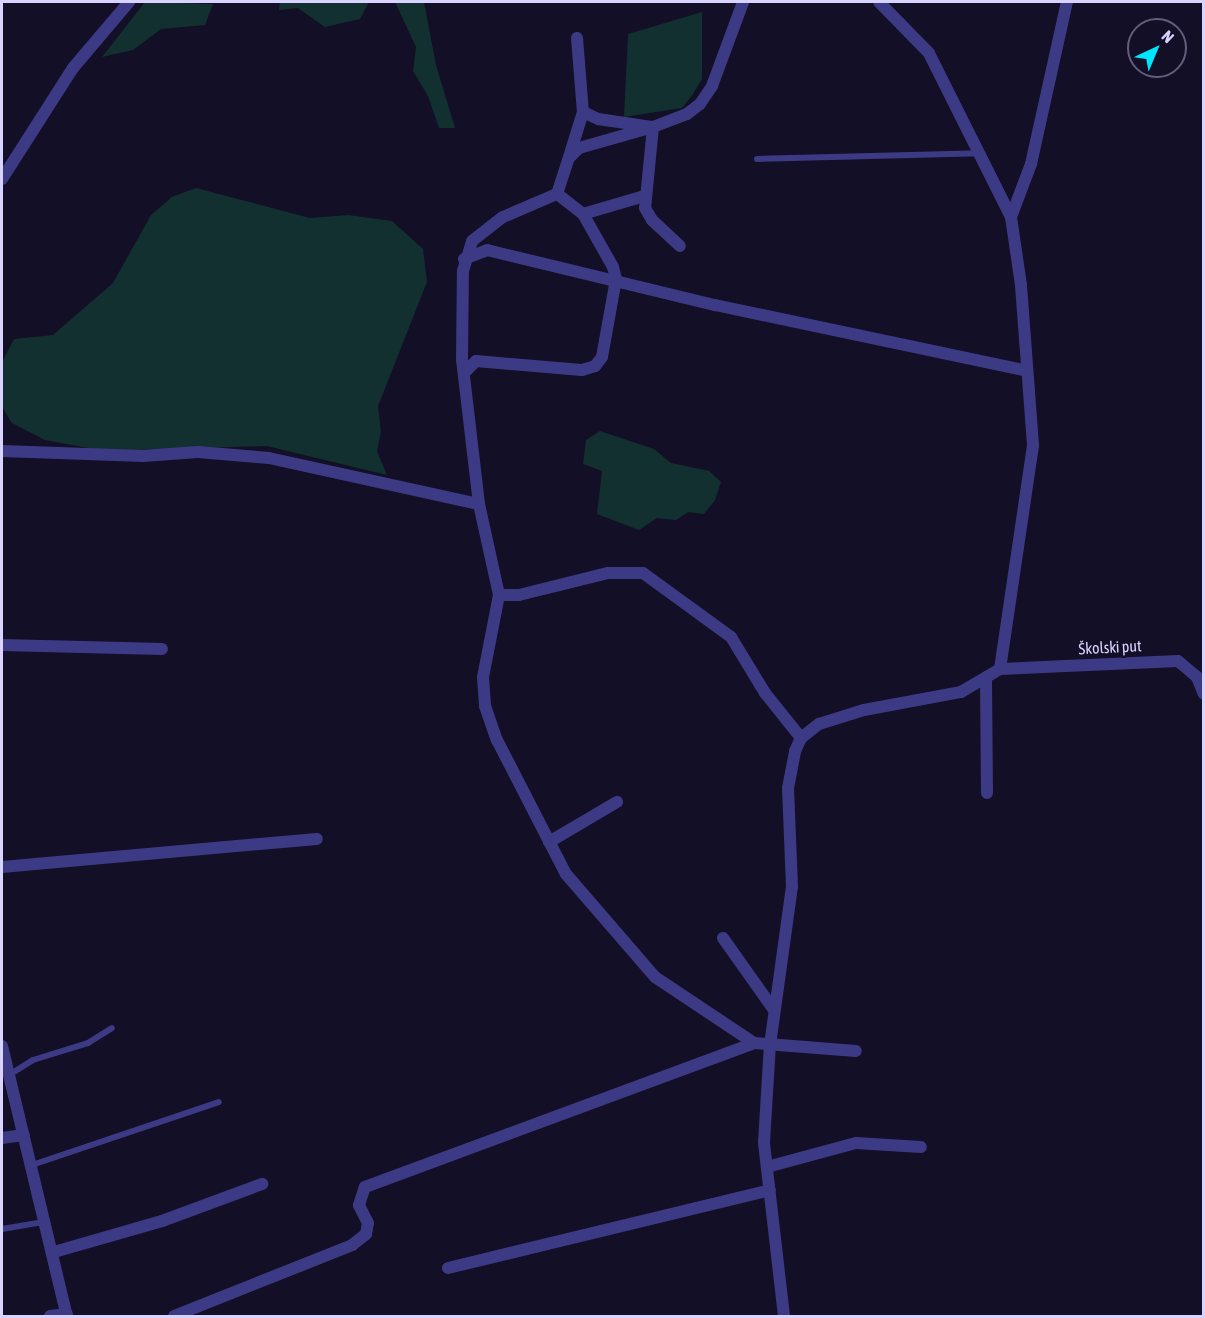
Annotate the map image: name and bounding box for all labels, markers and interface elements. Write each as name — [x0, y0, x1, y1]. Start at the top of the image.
north arrow — [1127, 18, 1187, 78]
text: N — [1158, 27, 1178, 46]
street label: Školski put — [1078, 636, 1142, 658]

